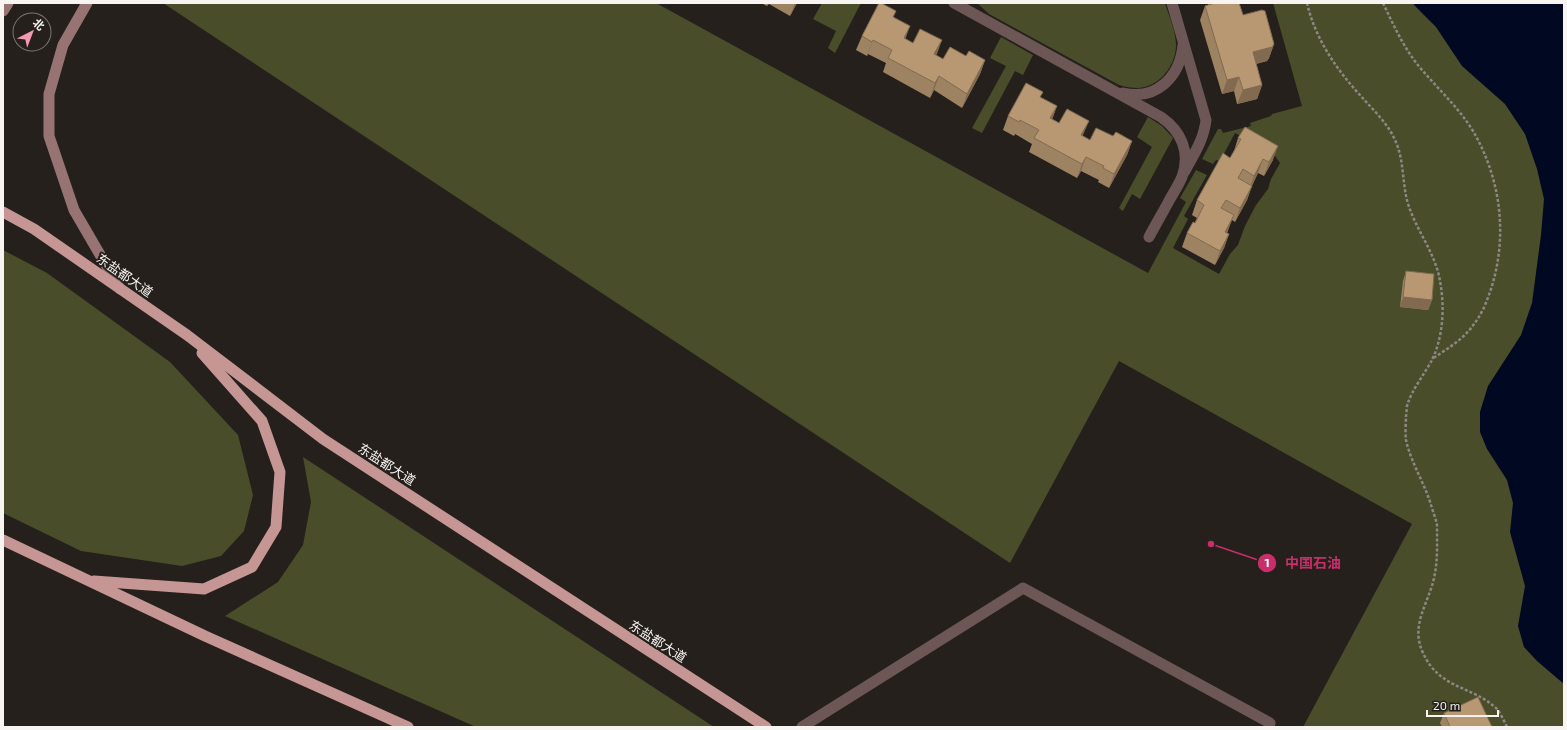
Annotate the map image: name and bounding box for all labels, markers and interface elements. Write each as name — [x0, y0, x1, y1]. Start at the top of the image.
north arrow — [12, 12, 52, 52]
text: 北 — [31, 16, 47, 33]
street label: 东盐都大道 — [94, 250, 156, 300]
street label: 东盐都大道 — [355, 440, 419, 488]
callout: 中国石油 — [1257, 550, 1349, 576]
text: 中国石油 — [1285, 554, 1341, 571]
text: 1 — [1264, 555, 1270, 569]
street label: 东盐都大道 — [626, 617, 690, 665]
scale bar — [1427, 692, 1498, 718]
text: 20 m — [1433, 698, 1460, 712]

